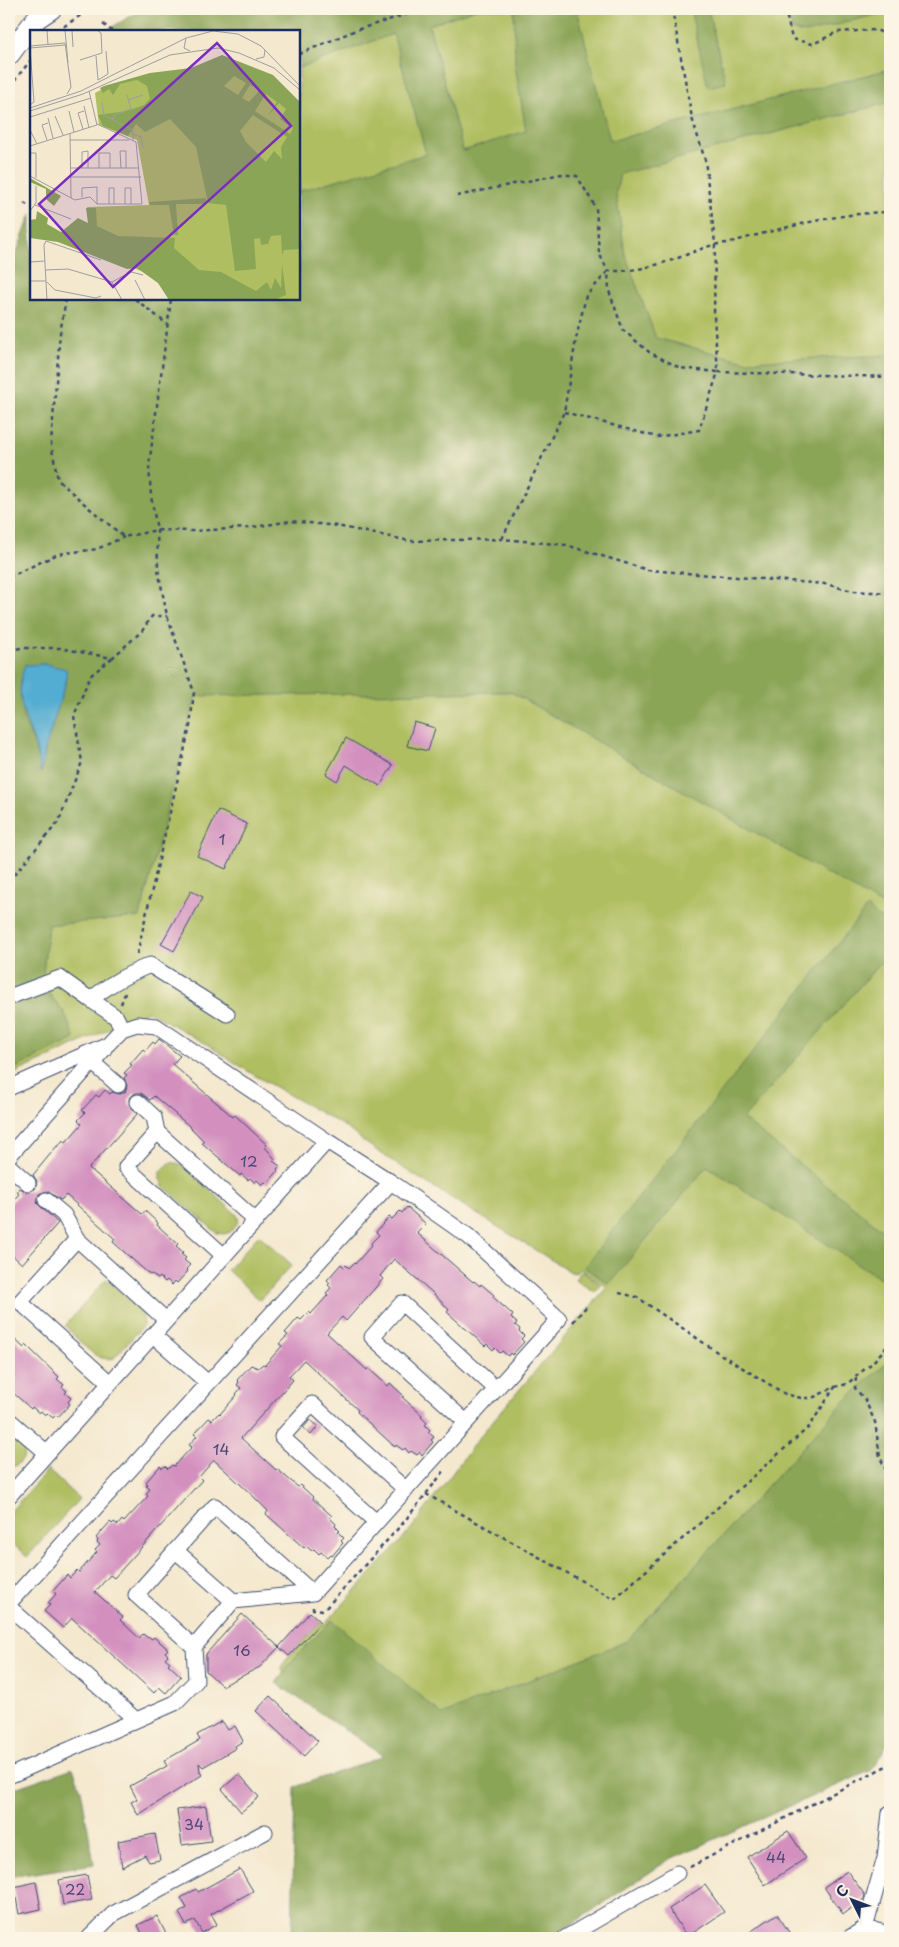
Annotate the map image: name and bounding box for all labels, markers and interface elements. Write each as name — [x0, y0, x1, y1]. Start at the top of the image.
inset map — [30, 30, 300, 300]
house number: 1 — [219, 827, 225, 850]
house number: 12 — [240, 1149, 258, 1172]
house number: 14 — [213, 1437, 229, 1460]
house number: 16 — [233, 1638, 251, 1661]
house number: 34 — [184, 1812, 204, 1835]
house number: 44 — [766, 1845, 786, 1868]
north arrow — [826, 1874, 876, 1924]
house number: 22 — [65, 1877, 85, 1900]
text: С — [831, 1880, 853, 1902]

